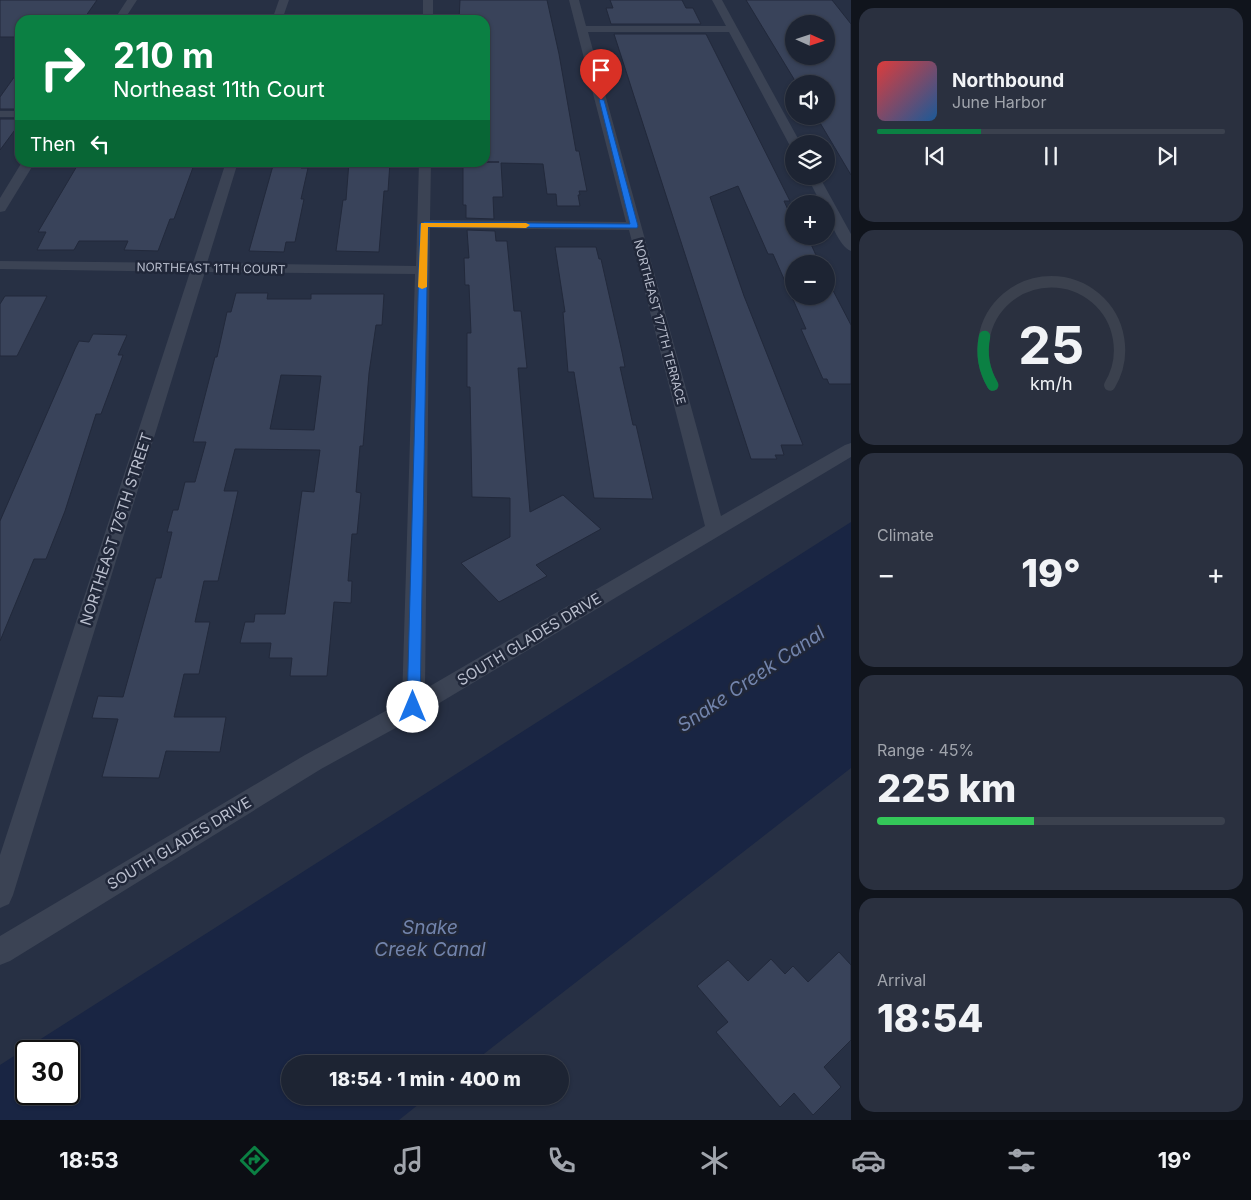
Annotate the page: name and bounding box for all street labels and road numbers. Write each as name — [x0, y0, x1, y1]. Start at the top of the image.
street label: NORTHEAST 177TH TERRACE — [631, 238, 689, 406]
street label: NORTHEAST 11TH COURT — [136, 259, 286, 277]
street label: NORTHEAST 176TH STREET — [76, 430, 156, 628]
street label: SOUTH GLADES DRIVE — [453, 588, 605, 690]
street label: SOUTH GLADES DRIVE — [103, 792, 255, 894]

